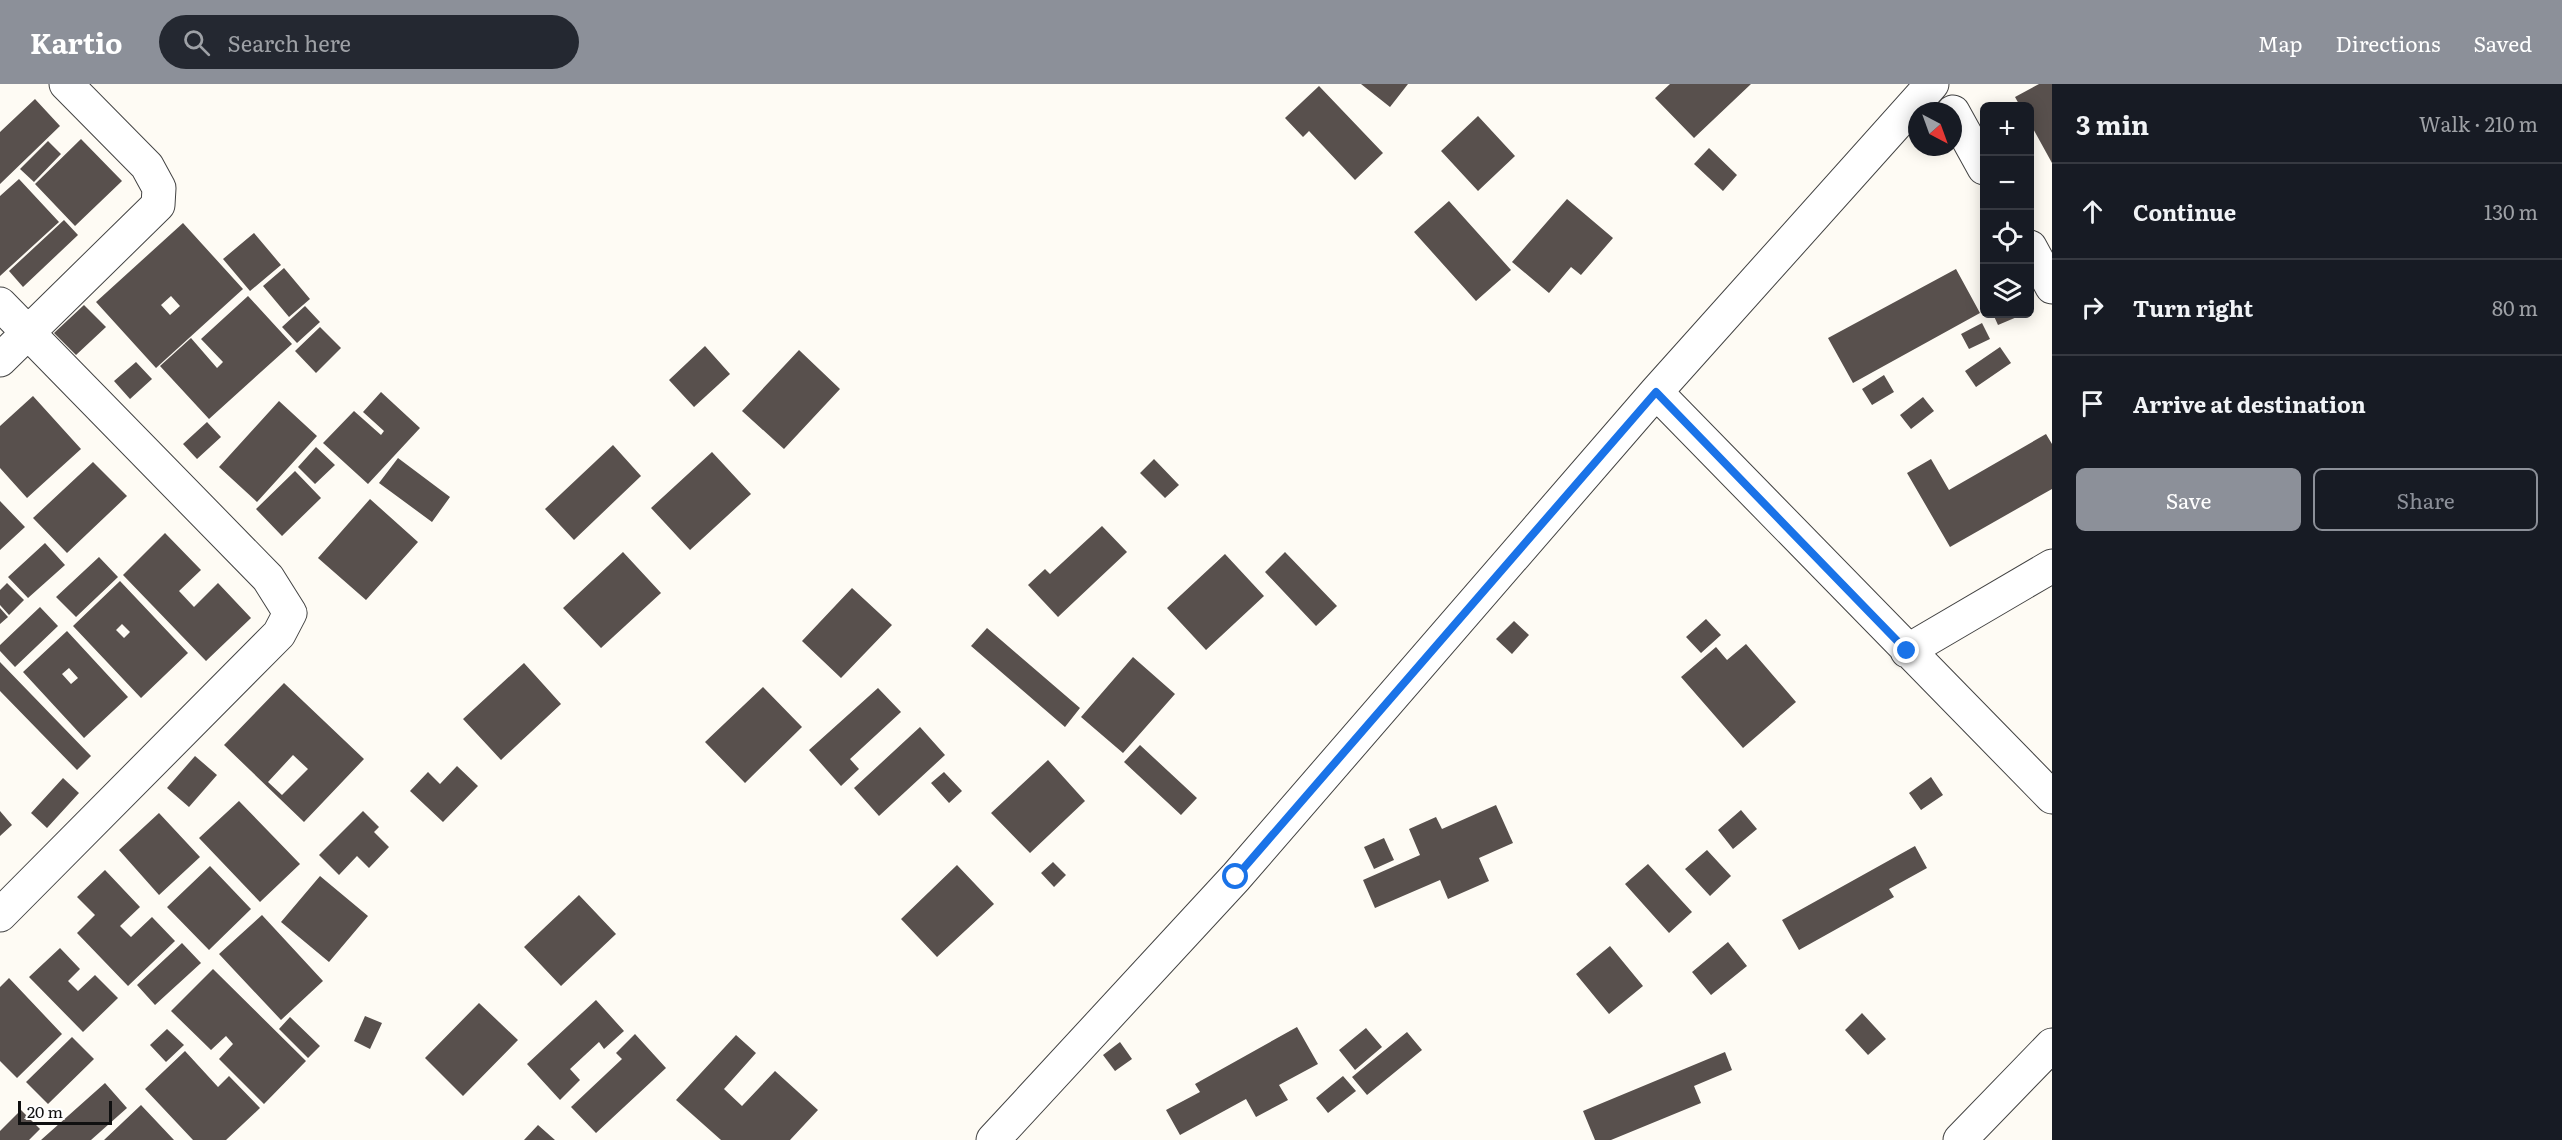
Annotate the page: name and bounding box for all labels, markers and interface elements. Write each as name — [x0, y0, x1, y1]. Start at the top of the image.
search box — [159, 15, 579, 69]
text: Kartio — [30, 21, 123, 63]
icon: search — [180, 26, 213, 59]
text: Search here — [228, 26, 351, 59]
text: Map — [2258, 27, 2303, 58]
text: Directions — [2336, 27, 2441, 58]
text: Saved — [2474, 27, 2532, 58]
north arrow — [1908, 102, 1962, 156]
map controls — [1980, 102, 2034, 318]
button: + — [1980, 102, 2034, 156]
text: 3 min — [2076, 104, 2149, 143]
text: Walk · 210 m — [2419, 108, 2538, 138]
button: − — [1980, 156, 2034, 210]
icon: ahead — [2076, 195, 2109, 228]
text: Continue — [2133, 195, 2236, 228]
text: 130 m — [2484, 196, 2538, 226]
button: locate — [1980, 210, 2034, 264]
button: layers — [1980, 264, 2034, 318]
icon: right — [2076, 291, 2109, 324]
text: Turn right — [2133, 291, 2253, 324]
text: 80 m — [2492, 292, 2538, 322]
icon: arrive — [2076, 387, 2109, 420]
text: Arrive at destination — [2133, 387, 2366, 420]
button: Save — [2076, 468, 2301, 531]
button: Share — [2313, 468, 2538, 531]
route end — [1893, 637, 1919, 663]
route start — [1222, 863, 1248, 889]
scale bar — [18, 1098, 112, 1126]
text: 20 m — [27, 1099, 63, 1123]

